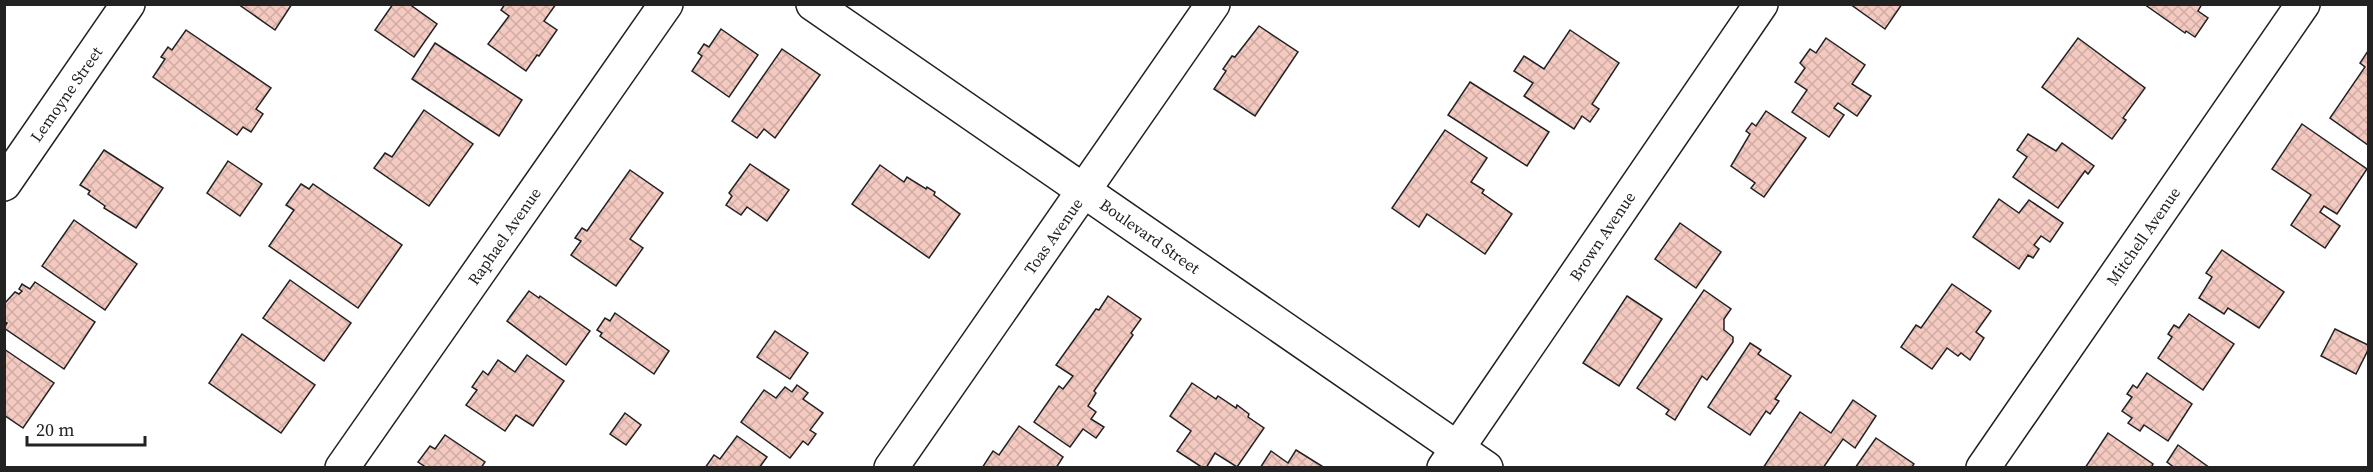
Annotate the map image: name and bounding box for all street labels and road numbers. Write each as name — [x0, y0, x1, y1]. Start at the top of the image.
street label: Lemoyne Street — [25, 41, 108, 146]
street label: Mitchell Avenue — [2101, 182, 2185, 290]
street label: Raphael Avenue — [462, 183, 546, 289]
street label: Brown Avenue — [1564, 187, 1640, 285]
street label: Toas Avenue — [1019, 193, 1087, 279]
street label: Boulevard Street — [1096, 193, 1205, 279]

